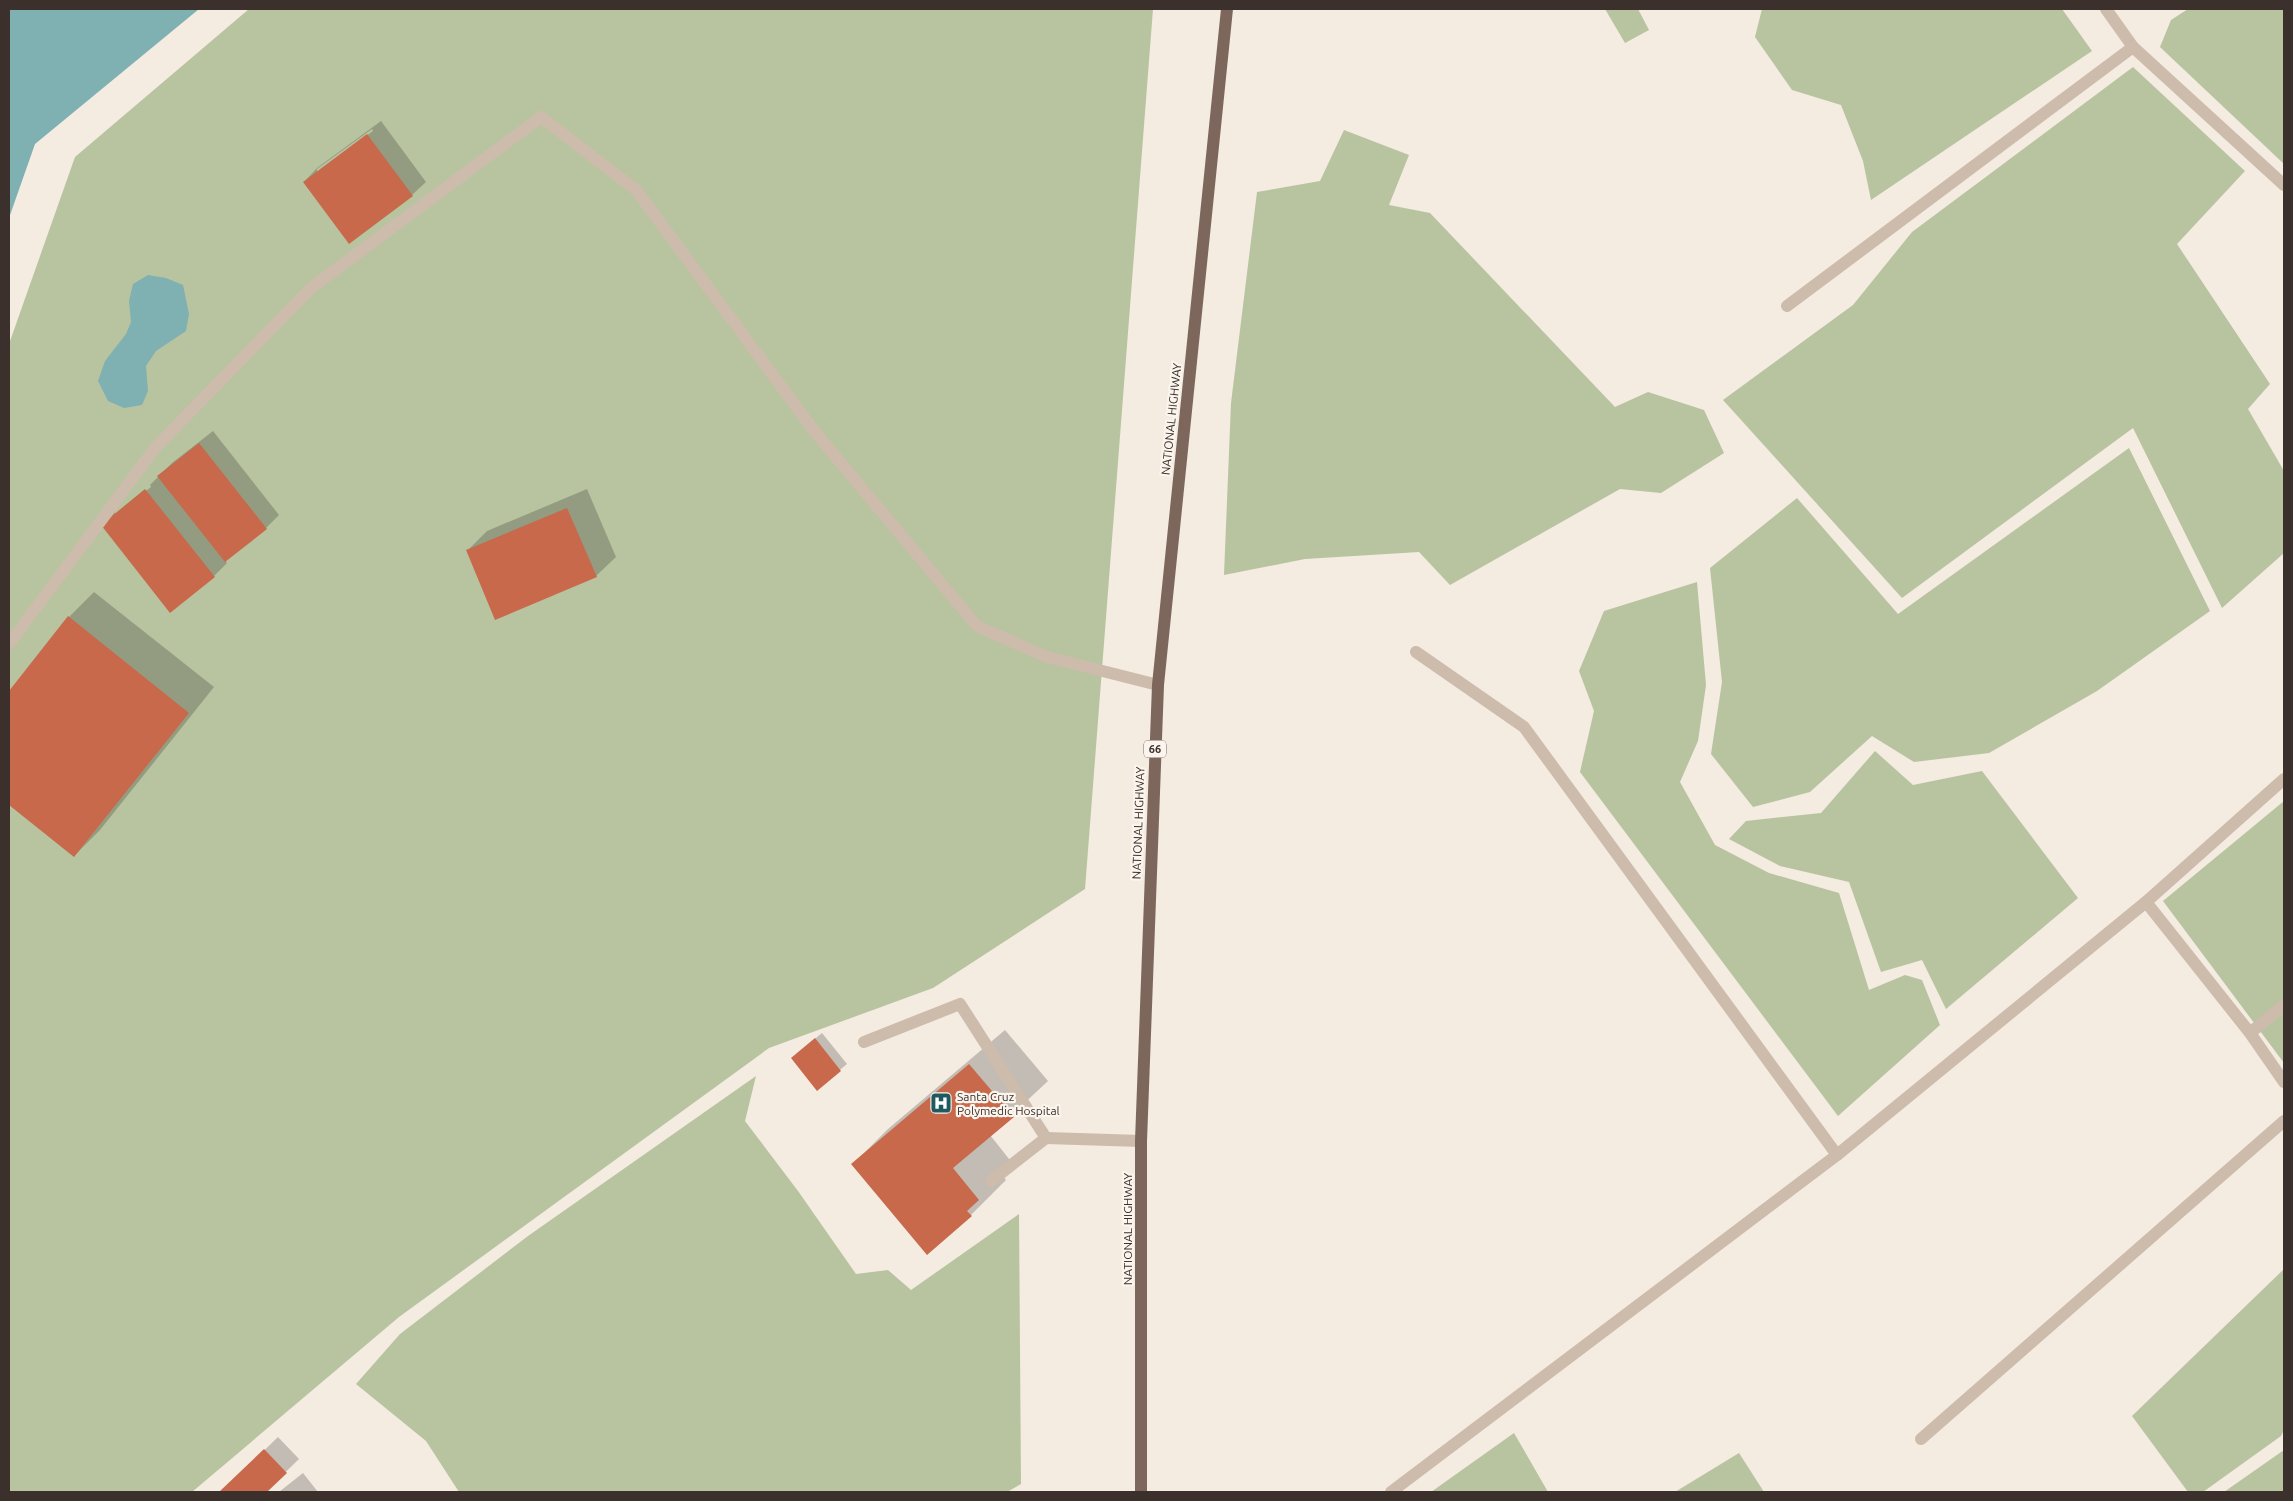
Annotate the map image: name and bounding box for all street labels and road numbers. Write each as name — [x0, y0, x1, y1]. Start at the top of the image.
street label: NATIONAL HIGHWAY — [1159, 362, 1183, 476]
road number: 66 — [1144, 741, 1166, 758]
street label: NATIONAL HIGHWAY — [1130, 766, 1146, 879]
street label: NATIONAL HIGHWAY — [1121, 1173, 1134, 1285]

